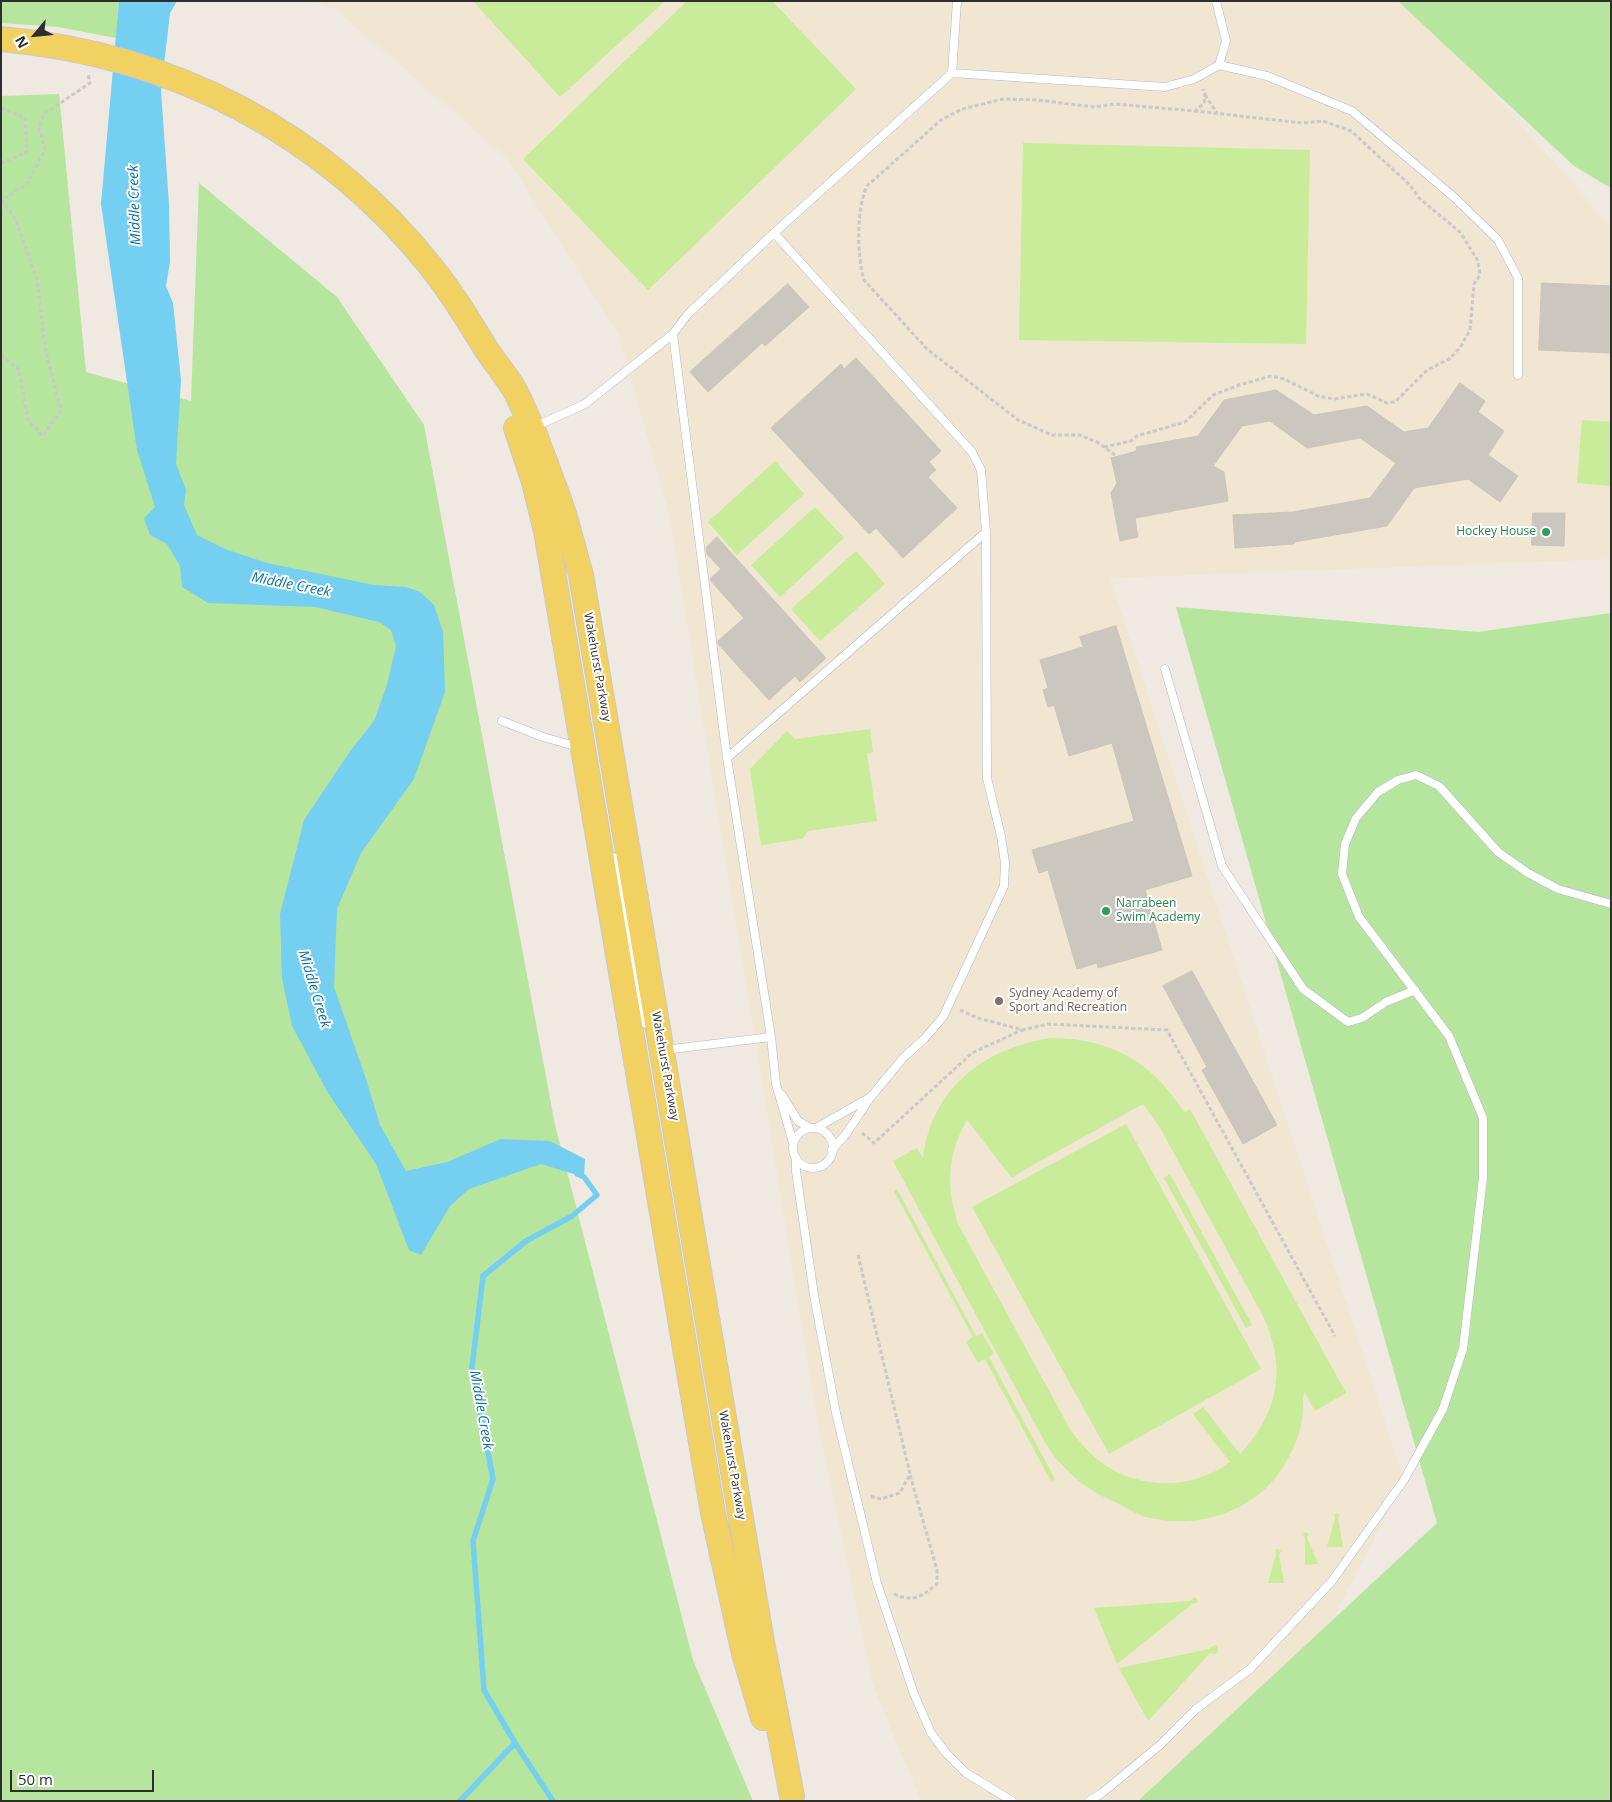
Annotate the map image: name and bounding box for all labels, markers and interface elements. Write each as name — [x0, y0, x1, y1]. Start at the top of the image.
north arrow — [10, 10, 60, 60]
text: N — [10, 33, 32, 52]
water label: Middle Creek — [125, 165, 145, 245]
place label: Hockey House — [1456, 525, 1536, 539]
marker: Hockey House — [1540, 526, 1552, 538]
water label: Middle Creek — [250, 569, 332, 601]
street label: Wakehurst Parkway — [580, 611, 614, 723]
place label: Narrabeen Swim Academy — [1116, 897, 1200, 925]
marker: Narrabeen Swim Academy — [1100, 905, 1112, 917]
water label: Middle Creek — [294, 948, 334, 1030]
place label: Sydney Academy of Sport and Recreation — [1009, 987, 1127, 1015]
marker: Sydney Academy of Sport and Recreation — [993, 995, 1005, 1007]
street label: Wakehurst Parkway — [648, 1010, 682, 1122]
water label: Middle Creek — [466, 1369, 496, 1451]
street label: Wakehurst Parkway — [715, 1409, 749, 1521]
scale bar — [12, 1760, 156, 1792]
text: 50 m — [18, 1769, 53, 1789]

